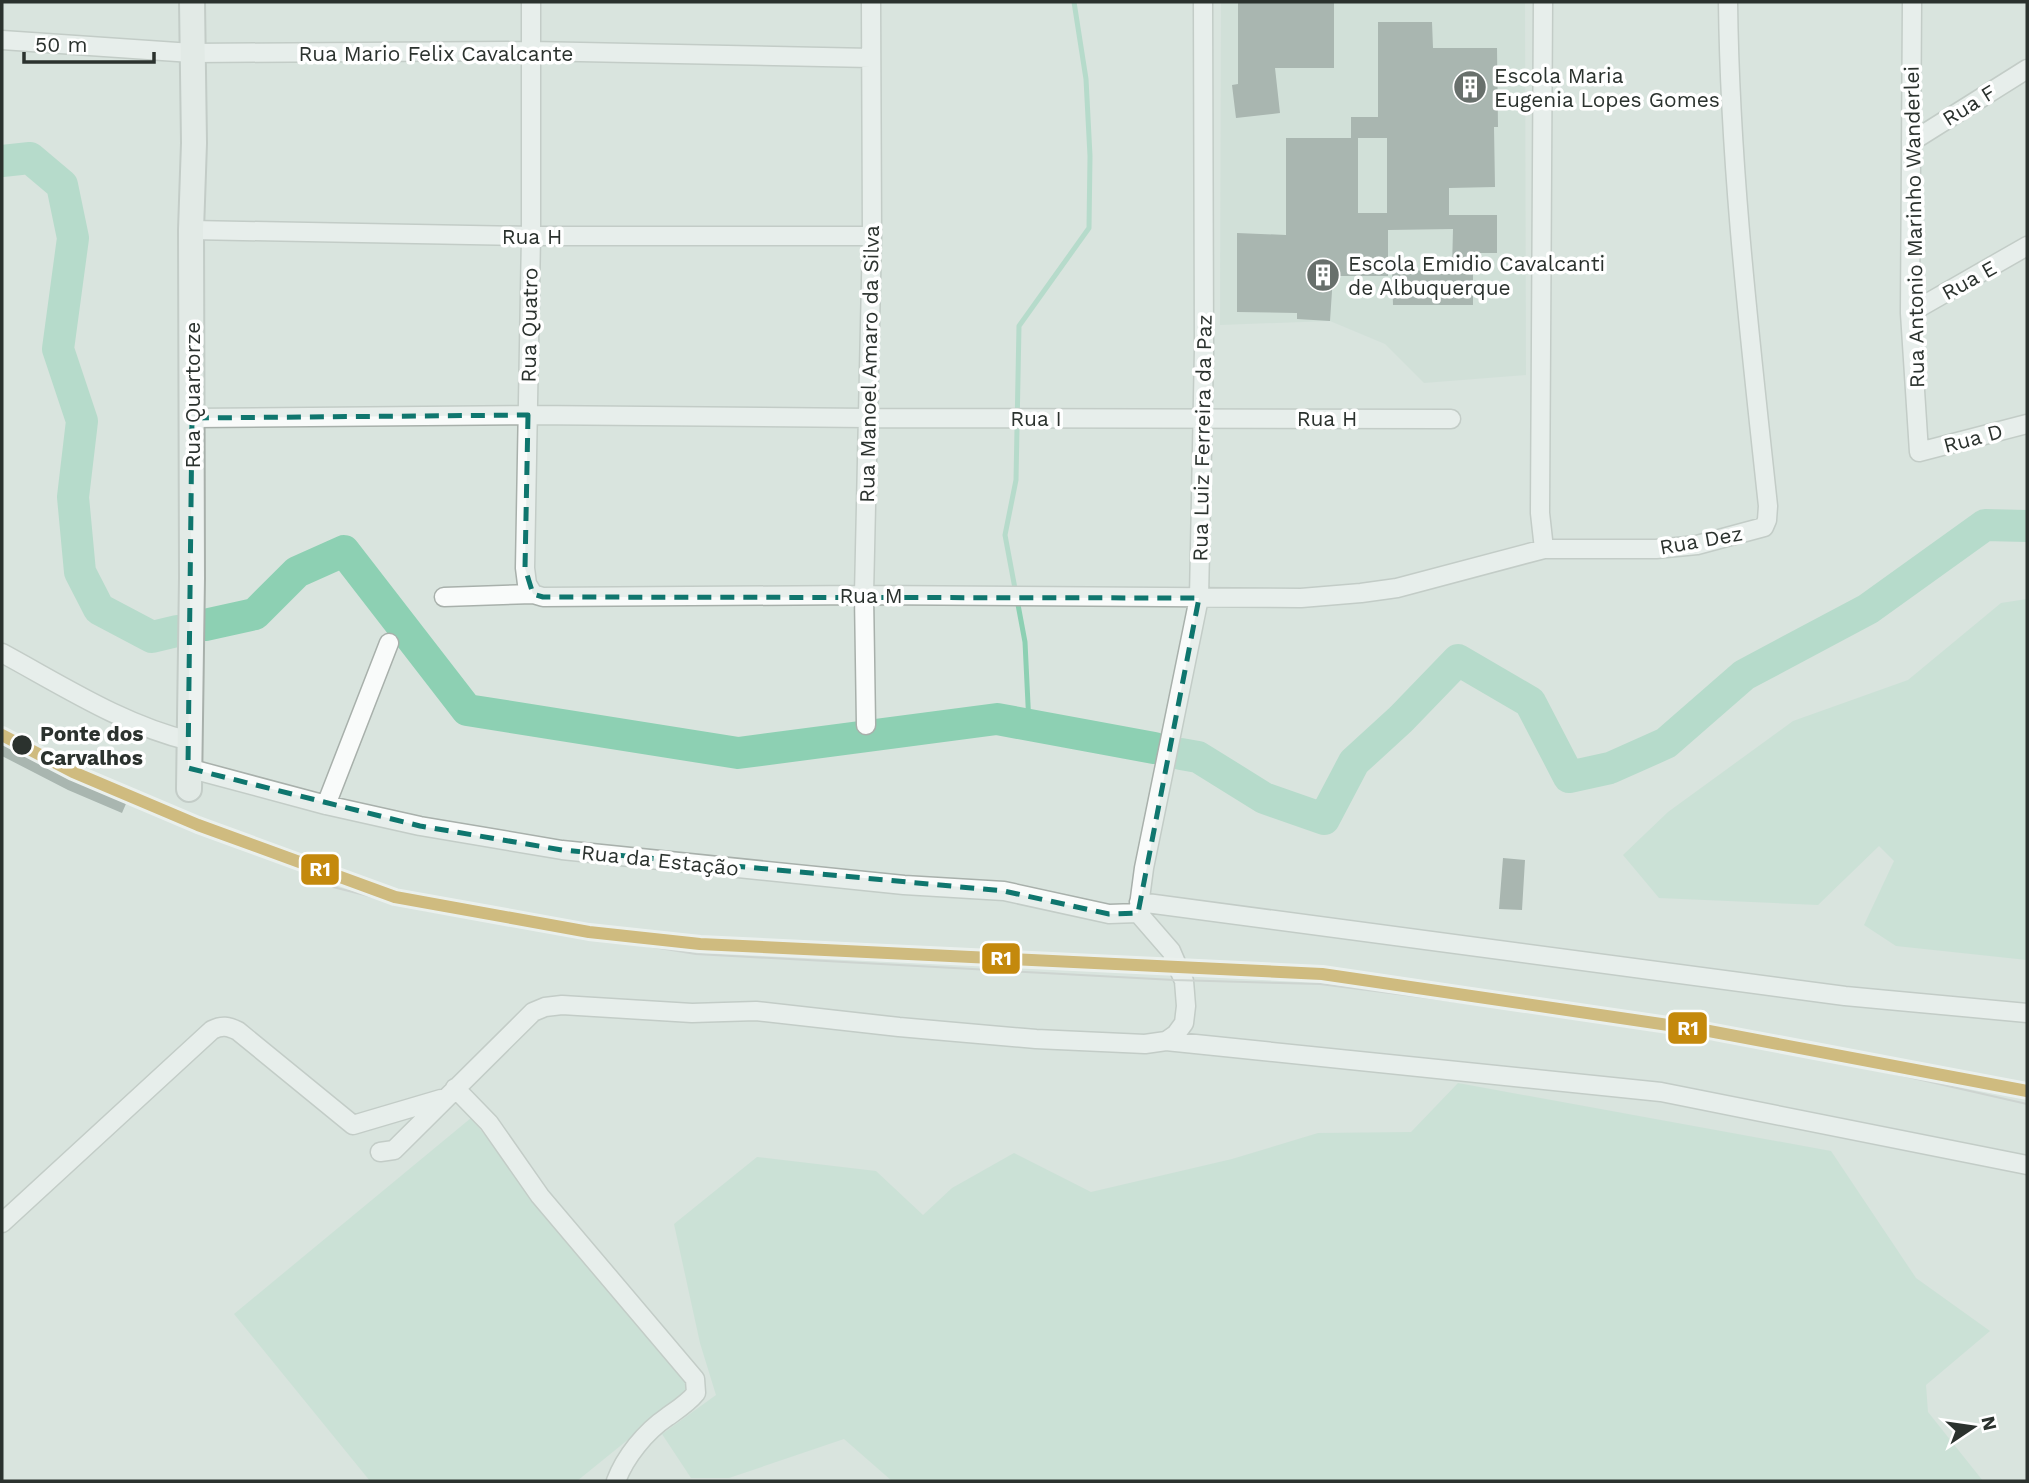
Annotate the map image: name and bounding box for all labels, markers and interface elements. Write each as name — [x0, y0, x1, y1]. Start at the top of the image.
scale bar — [24, 21, 154, 65]
text: 50 m — [35, 32, 87, 57]
street label: Rua Mario Felix Cavalcante — [299, 41, 573, 66]
place label: Escola Maria Eugenia Lopes Gomes — [1494, 63, 1720, 112]
street label: Rua Antonio Marinho Wanderlei — [1899, 66, 1929, 388]
building icon: Escola Maria Eugenia Lopes Gomes — [1451, 68, 1489, 106]
street label: Rua F — [1938, 79, 2000, 131]
street label: Rua H — [502, 224, 562, 249]
street label: Rua Manoel Amaro da Silva — [854, 225, 884, 503]
place label: Escola Emidio Cavalcanti de Albuquerque — [1348, 251, 1605, 300]
street label: Rua E — [1937, 255, 2001, 305]
building icon: Escola Emidio Cavalcanti de Albuquerque — [1304, 256, 1342, 294]
street label: Rua Quatro — [515, 267, 543, 383]
street label: Rua Luiz Ferreira da Paz — [1187, 314, 1217, 562]
street label: Rua Quartorze — [180, 322, 205, 468]
street label: Rua I — [1010, 406, 1062, 431]
street label: Rua H — [1297, 406, 1357, 431]
street label: Rua D — [1941, 418, 2005, 458]
street label: Rua Dez — [1658, 520, 1744, 560]
street label: Rua M — [839, 583, 903, 608]
place label: Ponte dos Carvalhos — [40, 721, 144, 770]
marker: Ponte dos Carvalhos — [10, 733, 34, 757]
street label: Rua da Estação — [580, 839, 740, 881]
line badge: R1 — [300, 853, 340, 886]
text: R1 — [309, 858, 331, 881]
line badge: R1 — [981, 942, 1021, 975]
text: R1 — [990, 947, 1012, 970]
line badge: R1 — [1667, 1011, 1708, 1045]
text: R1 — [1677, 1017, 1699, 1040]
north arrow — [1938, 1392, 2008, 1462]
text: N — [1976, 1414, 2002, 1433]

